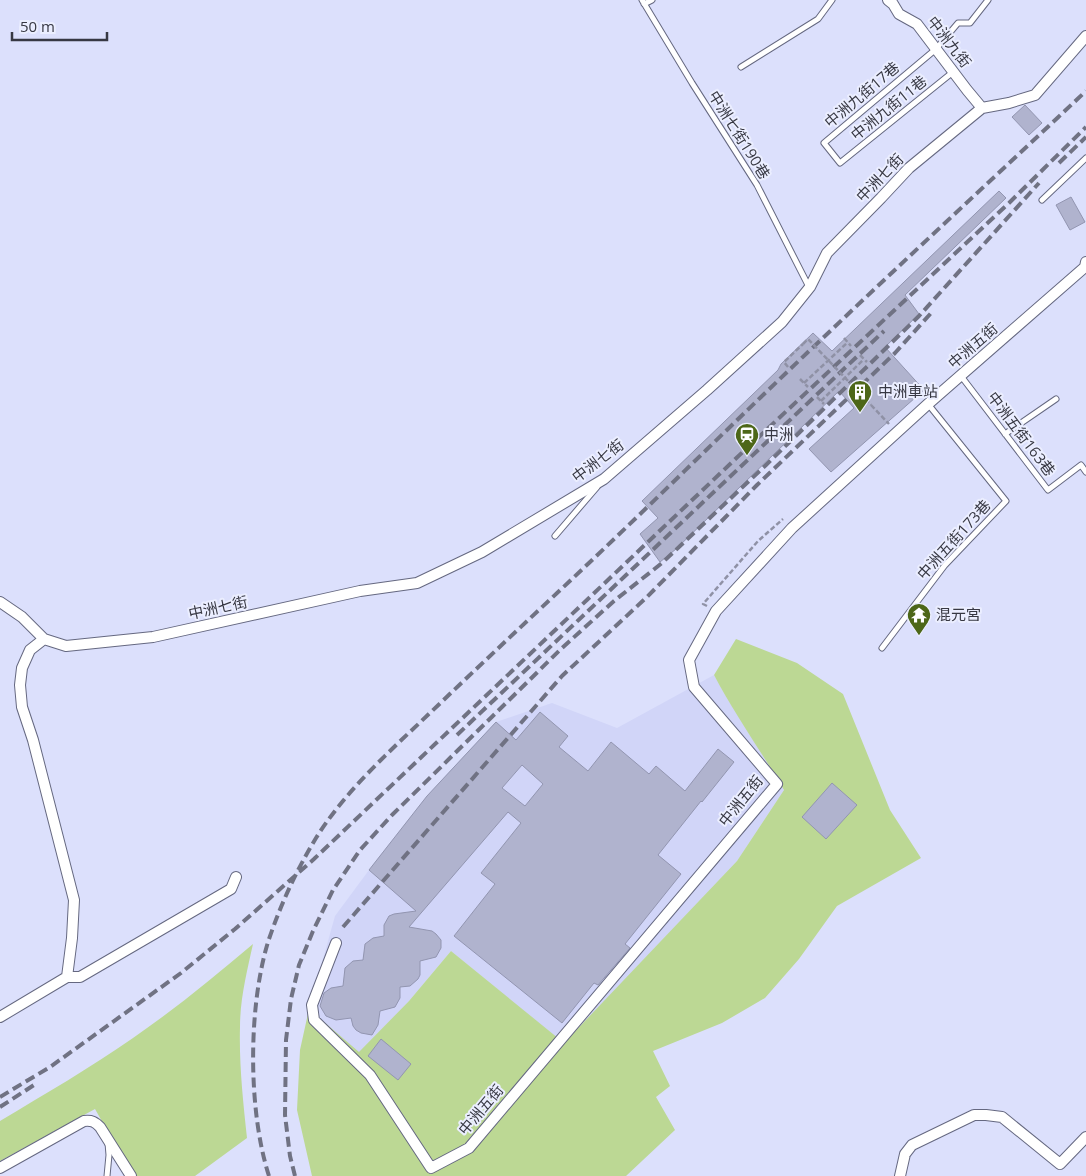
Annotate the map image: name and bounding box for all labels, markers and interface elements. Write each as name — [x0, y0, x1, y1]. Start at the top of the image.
scale bar — [12, 10, 108, 42]
street label: 中洲九街 — [923, 12, 976, 71]
text: 50 m — [20, 16, 55, 36]
street label: 中洲九街17巷 — [820, 57, 903, 132]
street label: 中洲九街11巷 — [846, 70, 930, 144]
street label: 中洲七街190巷 — [705, 86, 775, 182]
street label: 中洲七街 — [851, 149, 907, 206]
street label: 中洲五街 — [943, 318, 1002, 372]
building icon: 中洲車站 — [847, 379, 873, 413]
place label: 中洲車站 — [878, 381, 938, 401]
street label: 中洲五街163巷 — [984, 387, 1060, 480]
station icon: 中洲 — [734, 422, 760, 456]
place label: 中洲 — [764, 424, 794, 444]
street label: 中洲七街 — [567, 434, 627, 486]
street label: 中洲五街173巷 — [912, 495, 994, 583]
street label: 中洲七街 — [186, 591, 249, 623]
temple icon: 混元宮 — [906, 602, 932, 636]
place label: 混元宮 — [936, 604, 981, 624]
street label: 中洲五街 — [714, 771, 767, 830]
street label: 中洲五街 — [453, 1080, 507, 1139]

